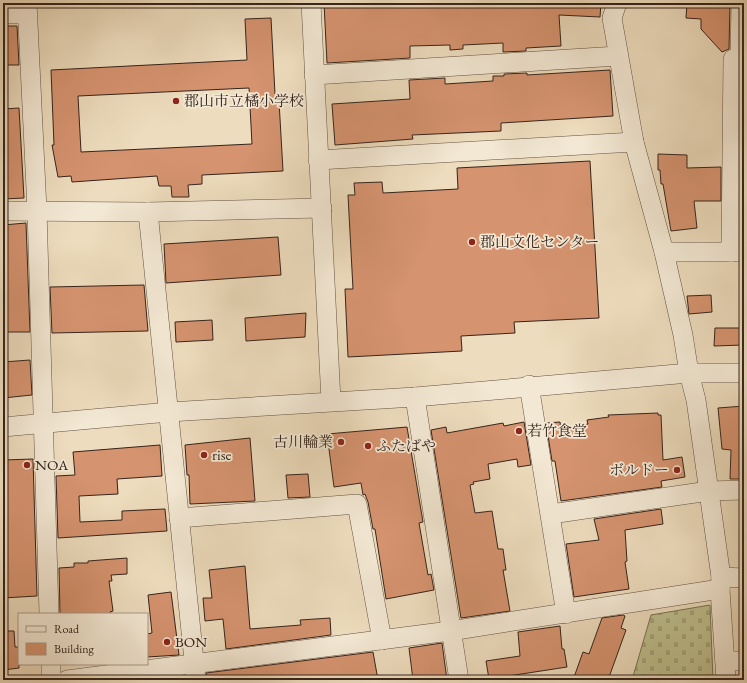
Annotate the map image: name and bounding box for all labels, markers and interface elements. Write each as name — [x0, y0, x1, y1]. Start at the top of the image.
place label: 郡山市立橘小学校 — [184, 91, 304, 110]
marker: 郡山市立橘小学校 — [171, 96, 181, 106]
place label: 郡山文化センター — [480, 232, 599, 251]
marker: 郡山文化センター — [467, 237, 477, 247]
place label: 若竹食堂 — [527, 421, 587, 440]
marker: 若竹食堂 — [514, 426, 524, 436]
place label: 古川輪業 — [273, 432, 333, 451]
place label: ふたばや — [376, 436, 436, 455]
marker: 古川輪業 — [336, 437, 346, 447]
marker: ふたばや — [363, 441, 373, 451]
place label: rise — [212, 445, 232, 464]
marker: rise — [199, 450, 209, 460]
place label: NOA — [35, 455, 69, 474]
marker: NOA — [22, 460, 32, 470]
place label: ボルドー — [609, 460, 669, 479]
marker: ボルドー — [672, 465, 682, 475]
legend — [18, 613, 148, 665]
text: Road — [54, 621, 80, 637]
place label: BON — [175, 632, 207, 651]
marker: BON — [162, 637, 172, 647]
text: Building — [54, 641, 95, 657]

